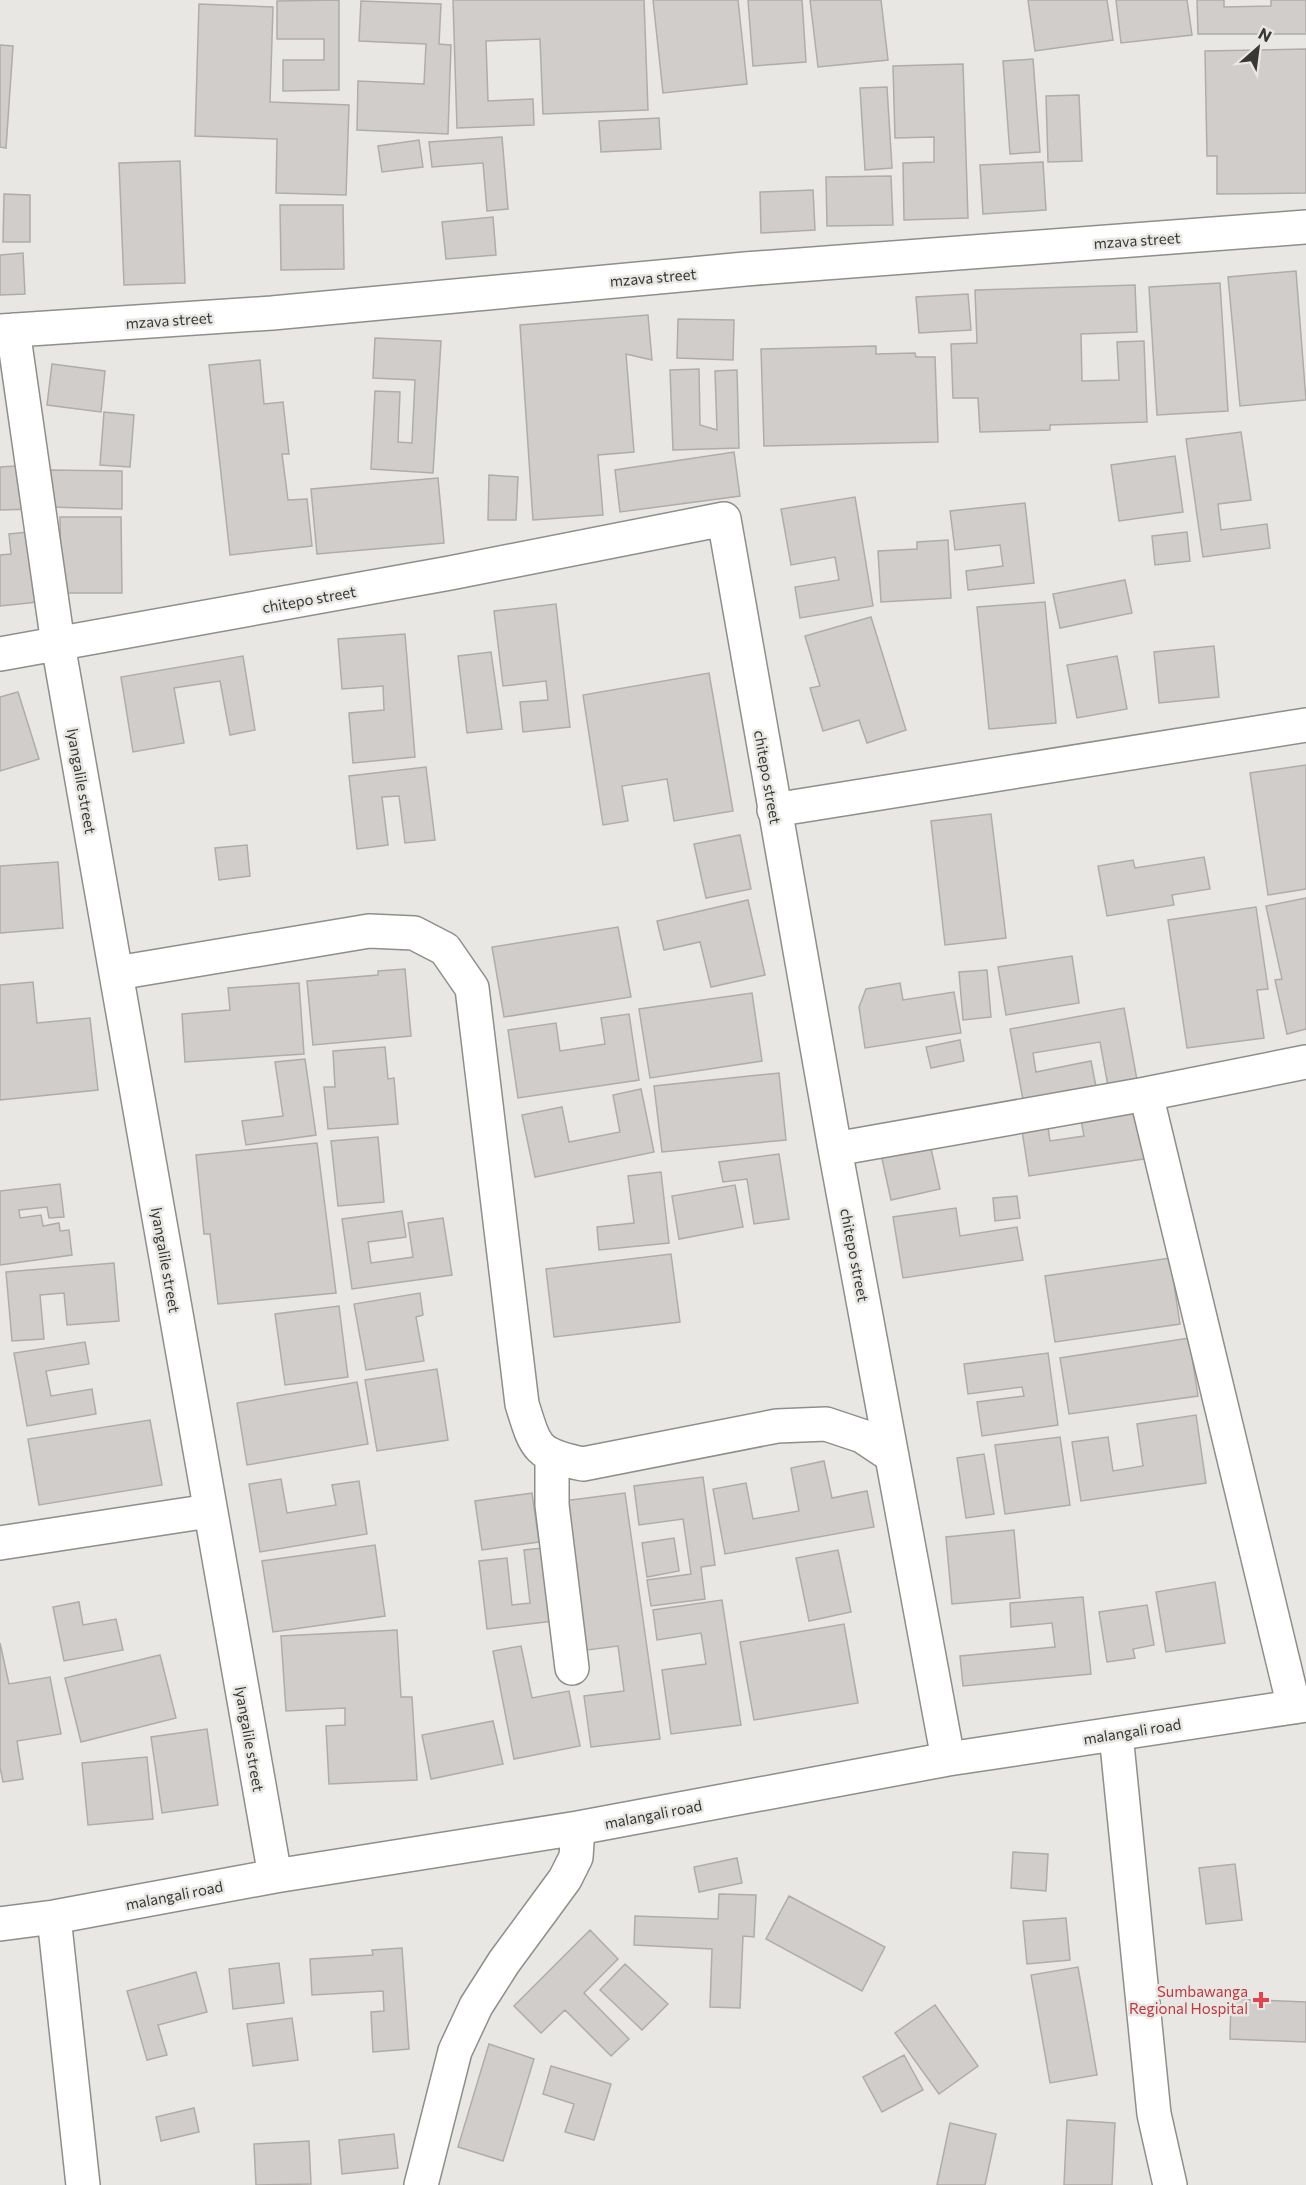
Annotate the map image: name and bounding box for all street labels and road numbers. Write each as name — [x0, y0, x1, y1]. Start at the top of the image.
street label: mzava street — [1093, 228, 1181, 252]
street label: mzava street — [609, 264, 697, 290]
street label: mzava street — [125, 308, 213, 332]
street label: chitepo street — [261, 582, 357, 616]
street label: lyangalile street — [64, 727, 100, 835]
street label: chitepo street — [751, 729, 785, 825]
street label: lyangalile street — [148, 1206, 184, 1314]
street label: chitepo street — [837, 1207, 873, 1303]
street label: lyangalile street — [232, 1685, 268, 1793]
street label: malangali road — [1082, 1714, 1182, 1748]
street label: malangali road — [603, 1796, 703, 1832]
street label: malangali road — [124, 1877, 224, 1913]

